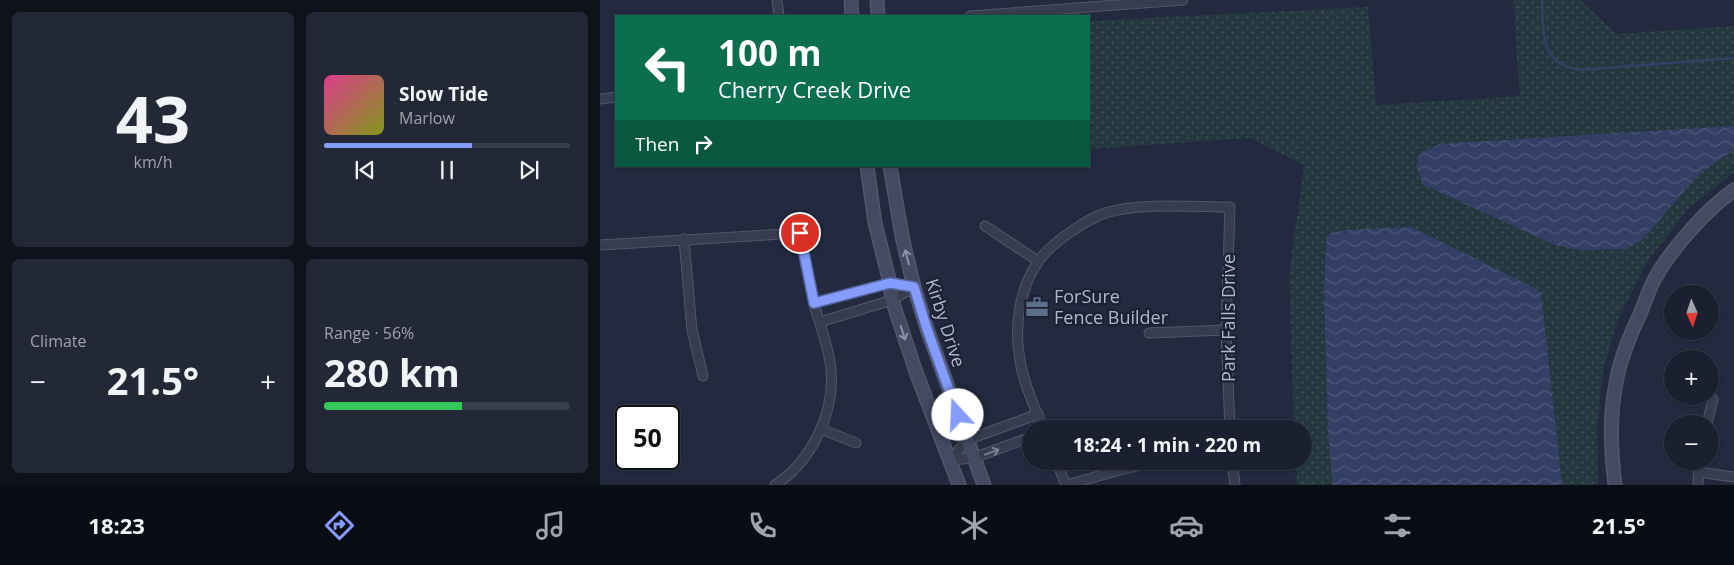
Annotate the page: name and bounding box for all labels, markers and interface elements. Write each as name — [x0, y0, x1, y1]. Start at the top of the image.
text: 100 m — [718, 29, 822, 76]
icon: left — [635, 35, 700, 100]
text: 43 — [116, 74, 190, 162]
text: Cherry Creek Drive — [718, 74, 911, 104]
text: Slow Tide — [399, 81, 488, 107]
text: Marlow — [399, 107, 455, 129]
icon: right — [689, 130, 717, 158]
text: Then — [635, 131, 679, 157]
text: km/h — [134, 151, 172, 173]
icon: previous — [351, 156, 379, 184]
icon: pause — [433, 156, 461, 184]
icon: next — [515, 156, 543, 184]
pin — [779, 212, 821, 254]
icon: arrive — [786, 219, 814, 247]
one-way arrow — [902, 249, 911, 265]
street label: Park Falls Drive — [1216, 254, 1240, 382]
street label: Kirby Drive — [920, 275, 972, 370]
place label: ForSure Fence Builder — [1054, 284, 1169, 329]
north arrow — [1664, 285, 1719, 340]
map controls — [1664, 285, 1719, 470]
office icon: ForSure Fence Builder — [1024, 294, 1050, 320]
text: Range · 56% — [324, 322, 414, 344]
one-way arrow — [899, 325, 908, 341]
text: Climate — [30, 330, 87, 352]
text: 280 km — [324, 346, 460, 398]
button: + — [1664, 350, 1719, 405]
text: 21.5° — [107, 354, 199, 406]
text: − — [30, 362, 46, 400]
text: + — [260, 362, 276, 400]
position arrow — [931, 388, 983, 440]
speed limit sign: 50 — [615, 405, 680, 470]
button: − — [1664, 415, 1719, 470]
text: 18:24 · 1 min · 220 m — [1073, 432, 1261, 458]
one-way arrow — [984, 446, 999, 455]
icon: directions — [322, 508, 357, 543]
icon: music — [533, 508, 568, 543]
icon: phone — [745, 508, 780, 543]
icon: climate — [957, 508, 992, 543]
icon: car — [1169, 508, 1204, 543]
icon: filters — [1380, 508, 1415, 543]
text: 18:23 — [88, 510, 145, 540]
text: 21.5° — [1592, 510, 1646, 540]

